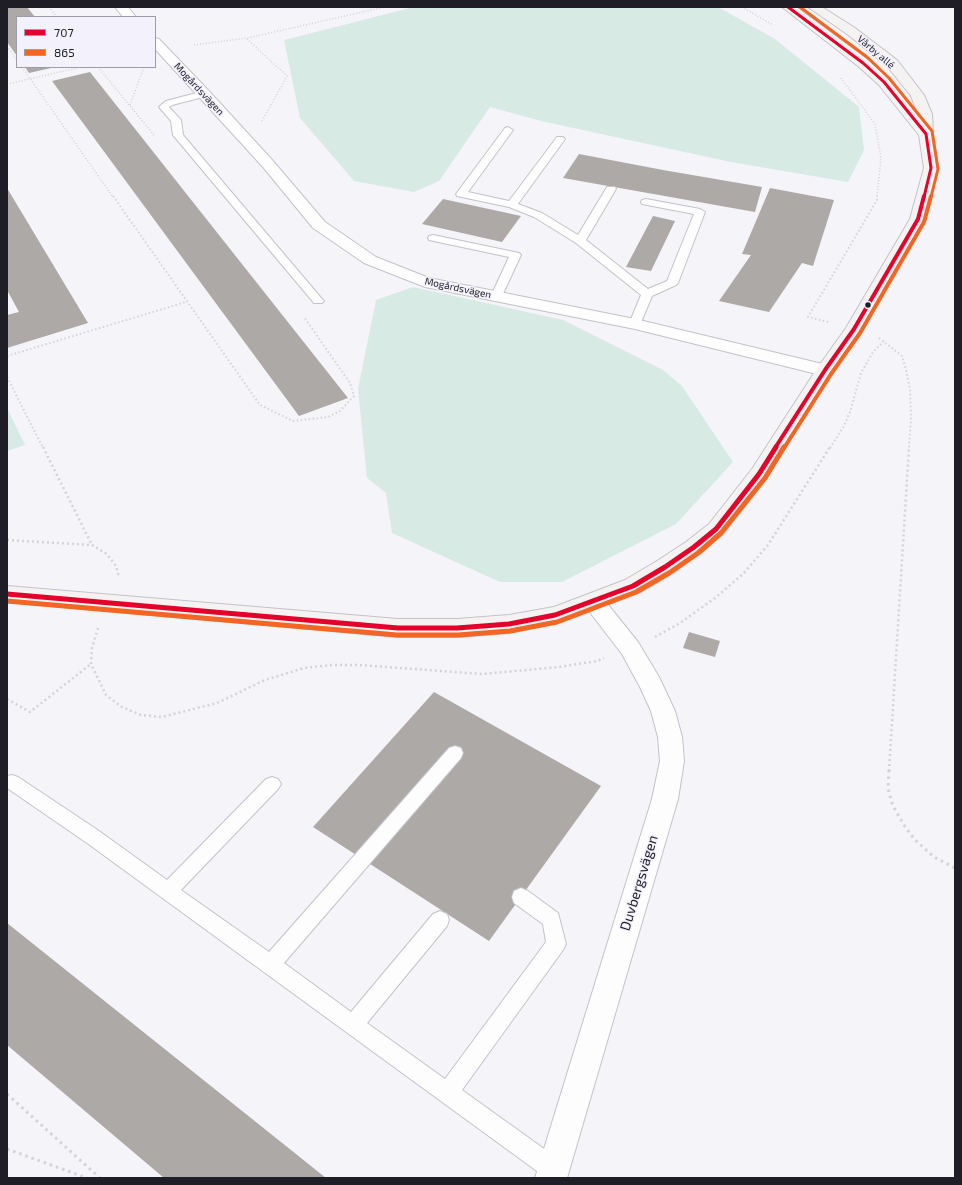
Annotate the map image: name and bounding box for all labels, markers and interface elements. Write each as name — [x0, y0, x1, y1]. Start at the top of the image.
legend — [16, 16, 156, 68]
text: 707 — [54, 25, 74, 39]
street label: Vårby allé — [855, 33, 897, 71]
text: 865 — [54, 45, 75, 59]
street label: Mogårdsvägen — [172, 60, 226, 118]
street label: Mogårdsvägen — [424, 275, 492, 301]
unlabelled marker — [863, 300, 873, 310]
street label: Duvbergsvägen — [616, 833, 662, 933]

